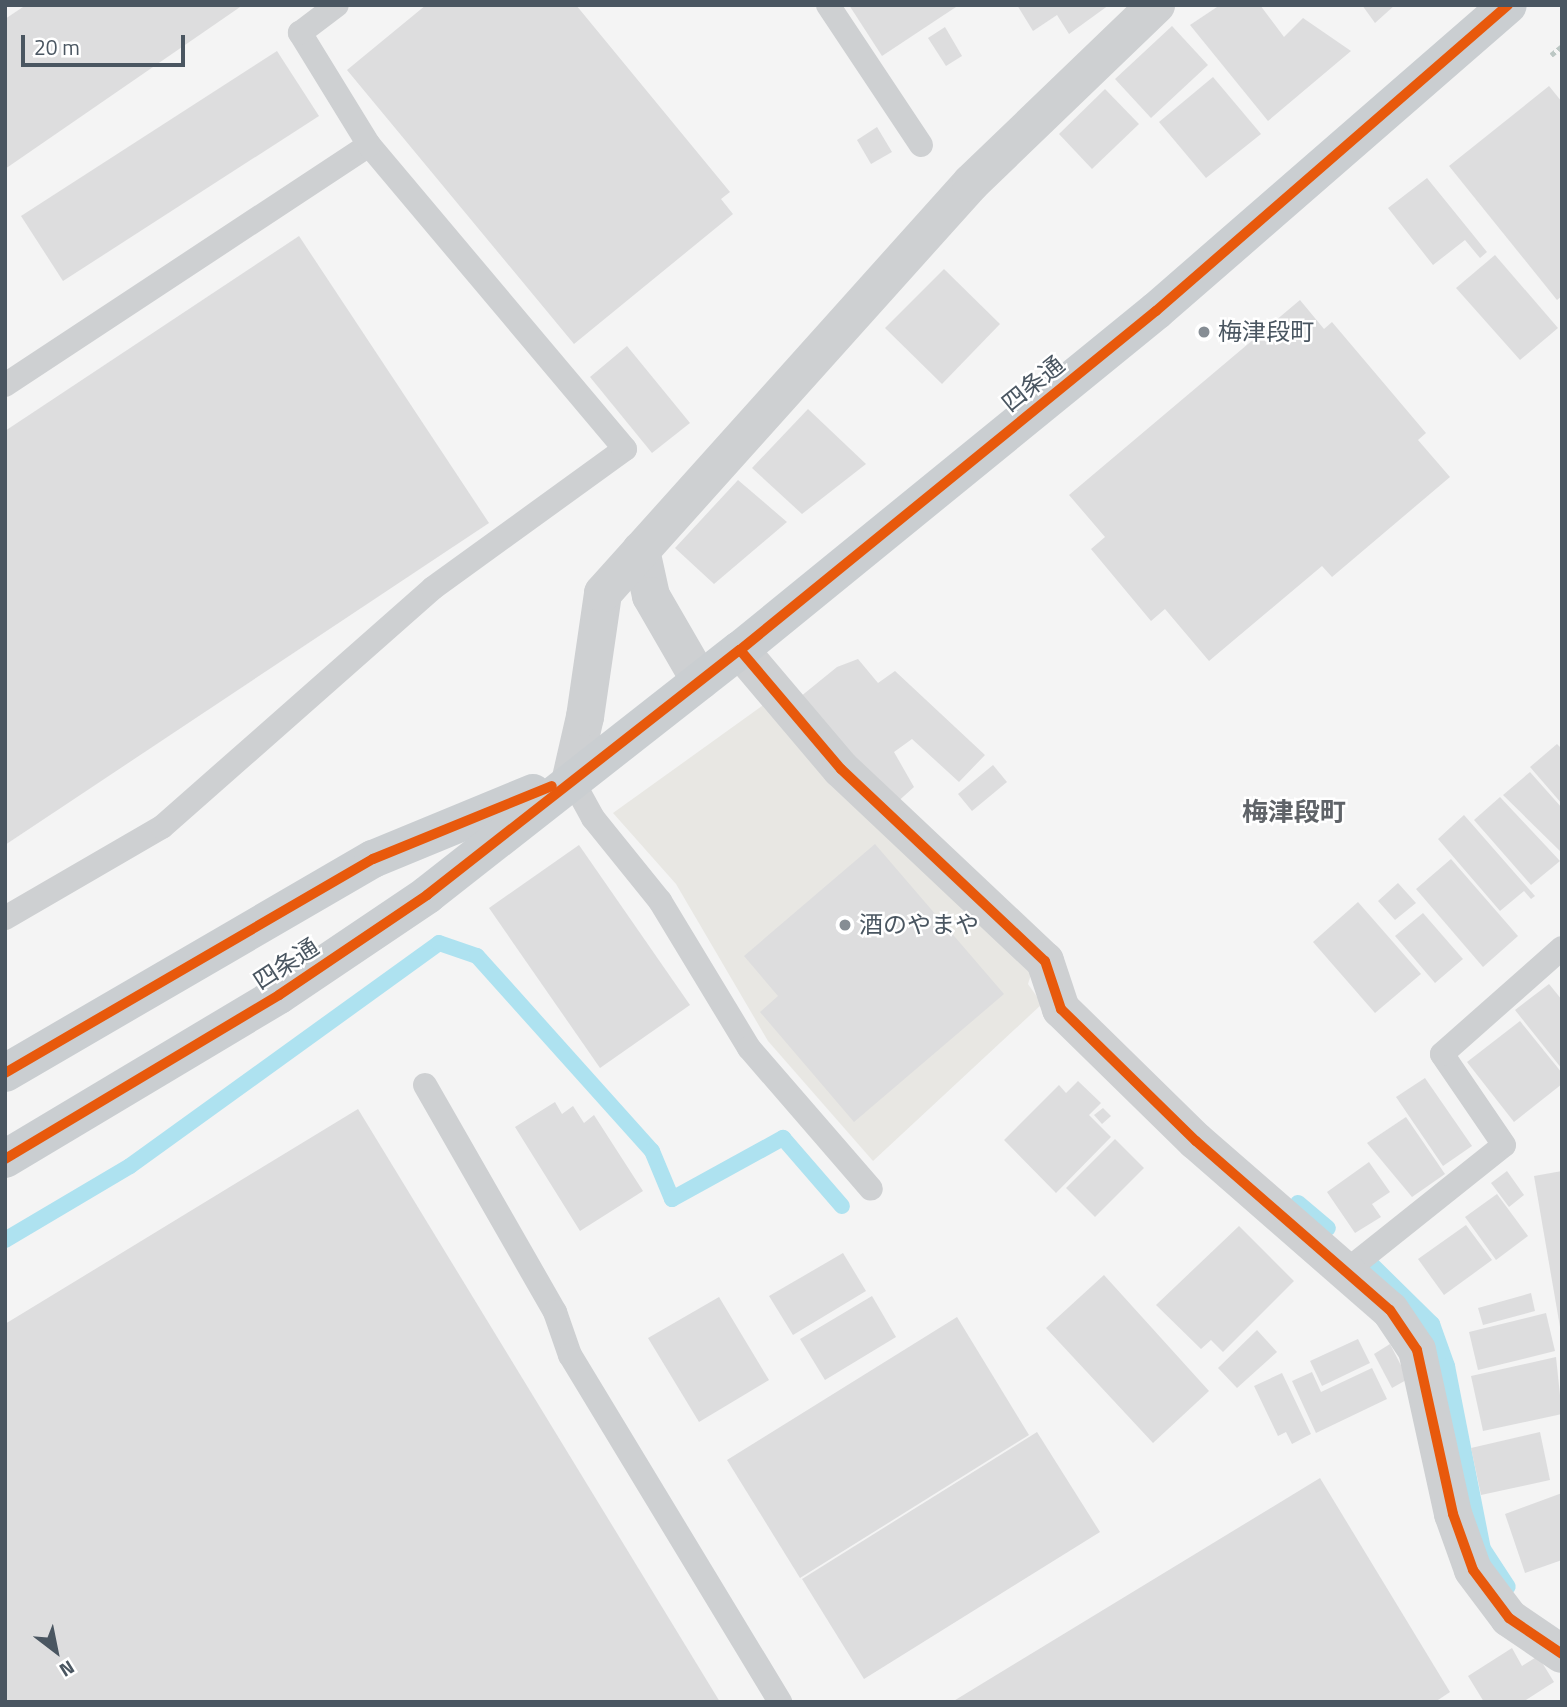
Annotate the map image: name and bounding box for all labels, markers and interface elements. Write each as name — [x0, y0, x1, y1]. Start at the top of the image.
scale bar — [24, 21, 189, 65]
text: 20 m — [34, 31, 80, 63]
place label: 梅津段町 — [1218, 318, 1314, 346]
marker: 梅津段町 — [1196, 324, 1212, 340]
street label: 四条通 — [996, 350, 1070, 418]
district label: 梅津段町 — [1242, 796, 1346, 828]
place label: 酒のやまや — [859, 911, 979, 939]
marker: 酒のやまや — [837, 917, 853, 933]
street label: 四条通 — [248, 932, 324, 996]
north arrow — [21, 1616, 91, 1686]
text: N — [54, 1653, 81, 1685]

